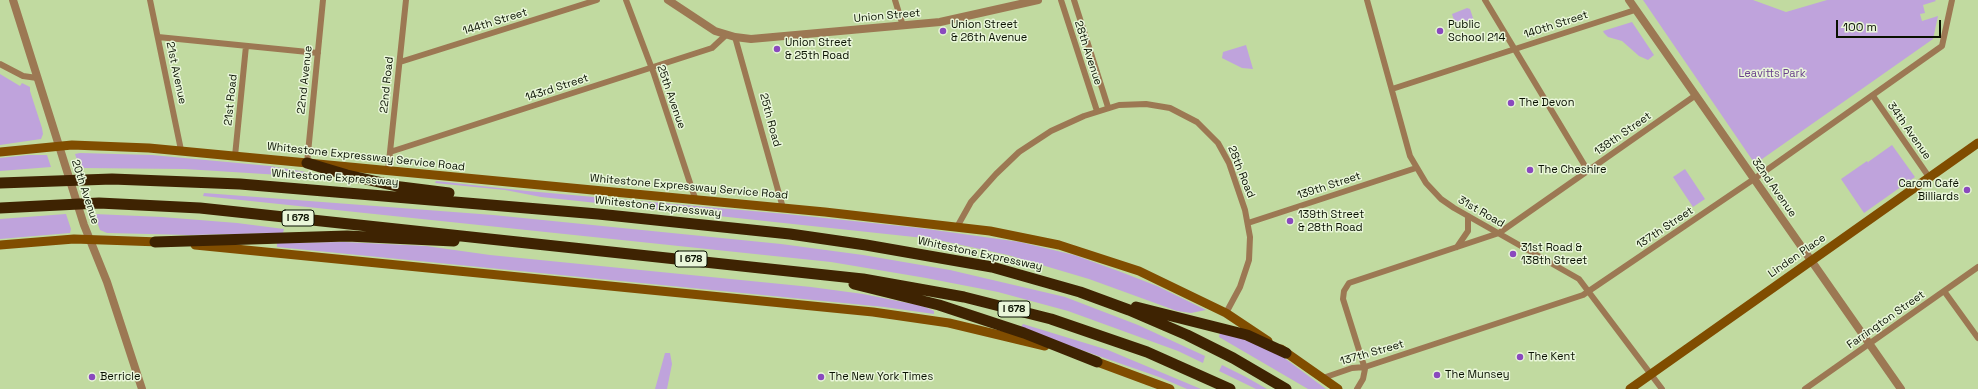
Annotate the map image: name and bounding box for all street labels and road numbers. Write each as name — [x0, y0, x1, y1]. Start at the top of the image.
street label: 144th Street — [461, 6, 529, 38]
street label: Union Street — [853, 7, 921, 25]
street label: 140th Street — [1522, 8, 1590, 42]
street label: 28th Avenue — [1071, 19, 1105, 87]
street label: 21st Avenue — [163, 41, 189, 105]
street label: 22nd Avenue — [295, 45, 315, 115]
street label: 22nd Road — [377, 56, 397, 114]
street label: 25th Avenue — [654, 63, 688, 131]
street label: 143rd Street — [524, 72, 590, 104]
street label: 21st Road — [222, 74, 240, 126]
street label: 25th Road — [757, 92, 783, 148]
street label: 34th Avenue — [1884, 100, 1934, 162]
street label: 138th Street — [1592, 110, 1654, 158]
street label: Whitestone Expressway Service Road — [266, 140, 466, 174]
street label: 28th Road — [1225, 144, 1257, 200]
street label: 32nd Avenue — [1749, 156, 1799, 220]
street label: 20th Avenue — [68, 158, 102, 226]
street label: Whitestone Expressway — [271, 167, 399, 189]
street label: 139th Street — [1295, 169, 1363, 203]
street label: Whitestone Expressway Service Road — [589, 172, 789, 202]
street label: 31st Road — [1455, 193, 1507, 231]
street label: Whitestone Expressway — [594, 194, 722, 220]
street label: 137th Street — [1634, 204, 1696, 252]
road number: I 678 — [282, 210, 314, 226]
street label: Linden Place — [1766, 231, 1828, 281]
street label: Whitestone Expressway — [916, 234, 1044, 274]
road number: I 678 — [675, 251, 707, 267]
street label: Farrington Street — [1845, 288, 1927, 352]
road number: I 678 — [998, 301, 1030, 317]
street label: 137th Street — [1339, 338, 1405, 368]

